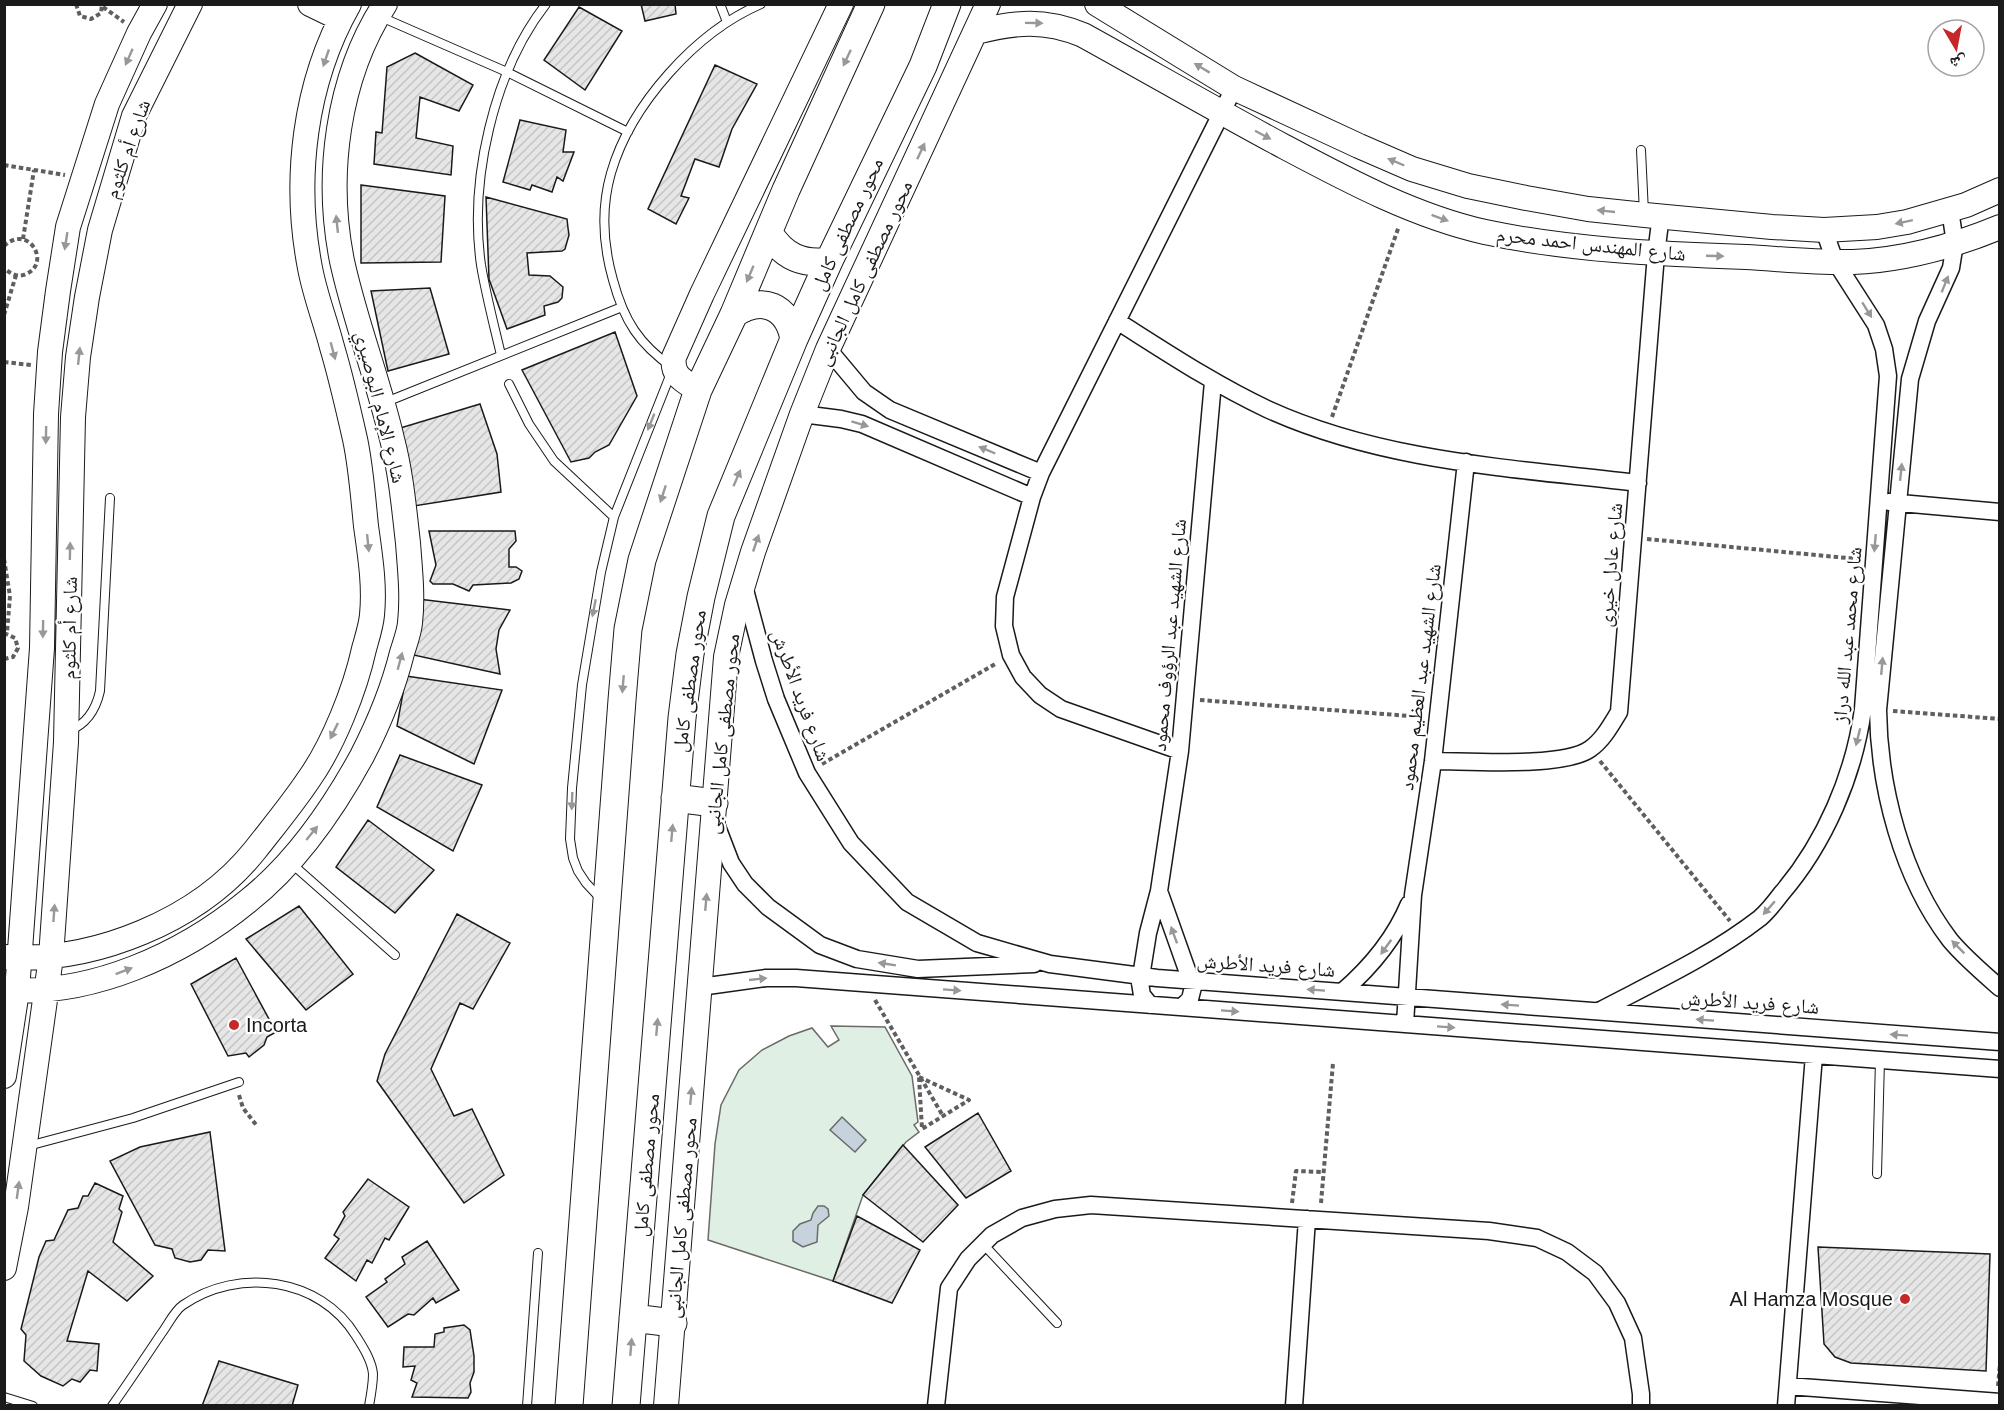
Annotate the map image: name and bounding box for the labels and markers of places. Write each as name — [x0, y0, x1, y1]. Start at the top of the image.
place label: Incorta — [246, 1014, 308, 1036]
marker: Incorta — [227, 1018, 241, 1032]
place label: Al Hamza Mosque — [1730, 1288, 1893, 1310]
marker: Al Hamza Mosque — [1898, 1292, 1912, 1306]

